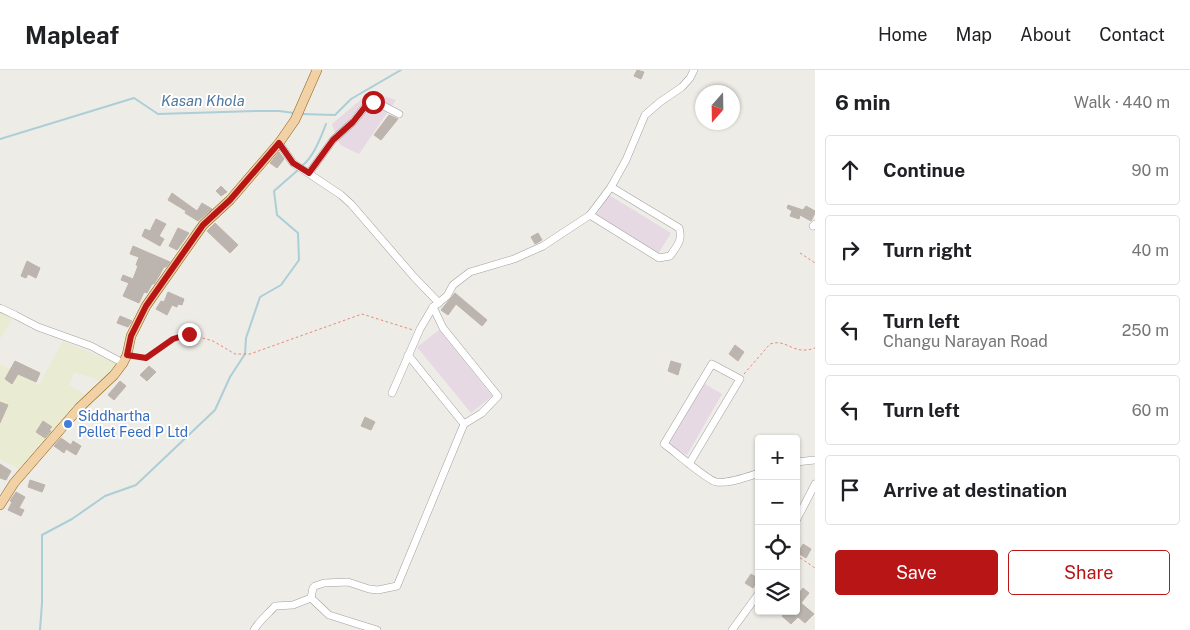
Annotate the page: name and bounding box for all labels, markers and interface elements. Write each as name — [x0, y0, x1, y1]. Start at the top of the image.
text: Mapleaf — [25, 21, 119, 49]
text: Home — [878, 24, 928, 45]
text: Map — [956, 24, 992, 45]
text: About — [1020, 24, 1071, 45]
text: Contact — [1099, 24, 1165, 45]
north arrow — [695, 85, 740, 130]
text: 6 min — [835, 90, 891, 115]
route start — [362, 91, 385, 114]
water label: Kasan Khola — [161, 92, 245, 109]
text: Walk · 440 m — [1074, 93, 1170, 112]
icon: ahead — [836, 156, 864, 184]
text: Continue — [883, 159, 965, 181]
text: 90 m — [1132, 161, 1169, 180]
icon: right — [836, 236, 864, 264]
text: Turn right — [883, 239, 972, 261]
text: 40 m — [1131, 241, 1169, 260]
text: Turn left — [883, 310, 960, 332]
icon: left — [836, 316, 864, 344]
text: 250 m — [1122, 321, 1169, 340]
route end — [178, 323, 201, 346]
text: Changu Narayan Road — [883, 332, 1048, 351]
icon: left — [836, 396, 864, 424]
text: Turn left — [883, 399, 960, 421]
text: 60 m — [1132, 401, 1169, 420]
place label: Siddhartha Pellet Feed P Ltd — [78, 408, 188, 440]
marker: Siddhartha Pellet Feed P Ltd — [62, 418, 74, 430]
map controls — [755, 435, 800, 615]
button: + — [755, 435, 800, 480]
icon: arrive — [836, 476, 864, 504]
text: Arrive at destination — [883, 479, 1067, 501]
button: − — [755, 480, 800, 525]
button: locate — [755, 525, 800, 570]
button: Save — [835, 550, 998, 595]
button: Share — [1008, 550, 1170, 595]
button: layers — [755, 570, 800, 615]

